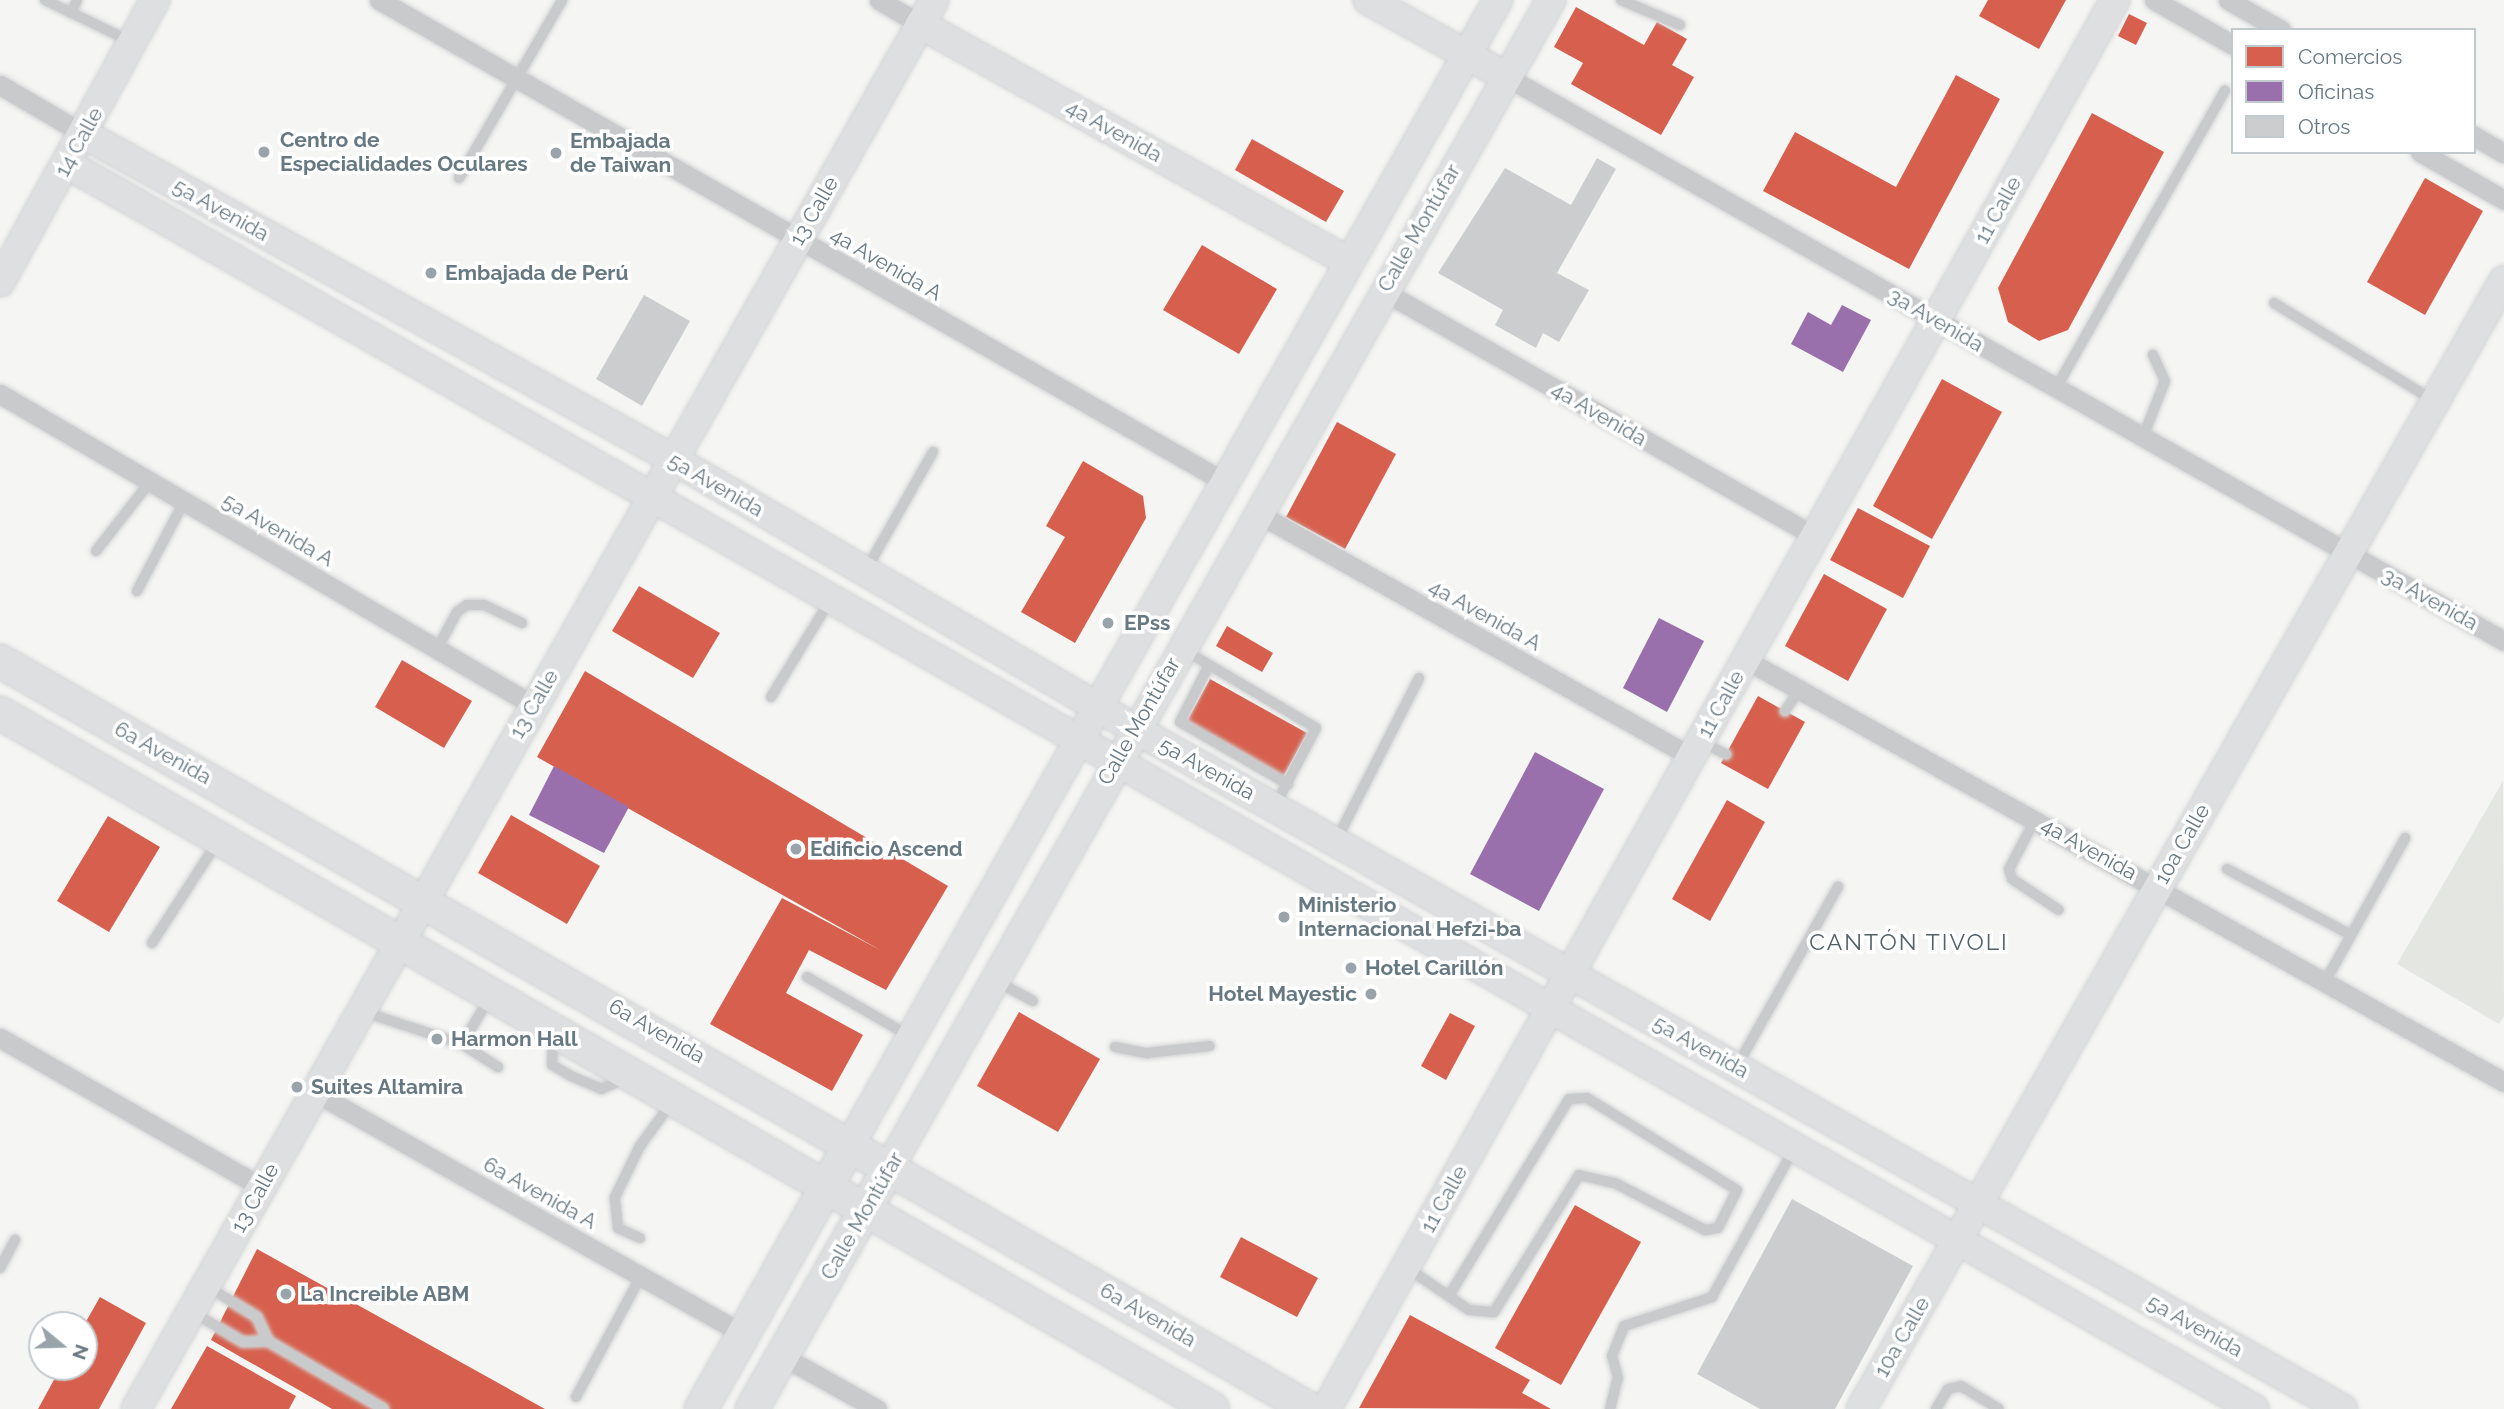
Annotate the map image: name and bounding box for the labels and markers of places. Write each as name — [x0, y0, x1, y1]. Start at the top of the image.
place label: Centro de Especialidades Oculares — [280, 127, 528, 177]
place label: Embajada de Taiwan — [570, 128, 672, 178]
marker: Centro de Especialidades Oculares — [254, 142, 274, 162]
marker: Embajada de Taiwan — [548, 145, 564, 161]
place label: Embajada de Perú — [445, 260, 628, 286]
marker: Embajada de Perú — [423, 265, 439, 281]
place label: EPss — [1124, 610, 1170, 636]
marker: EPss — [1098, 613, 1118, 633]
place label: Edificio Ascend — [810, 836, 963, 862]
marker: Edificio Ascend — [788, 841, 804, 857]
place label: Ministerio Internacional Hefzi-ba — [1298, 892, 1522, 942]
marker: Ministerio Internacional Hefzi-ba — [1276, 909, 1292, 925]
place label: Hotel Carillón — [1365, 955, 1504, 981]
marker: Hotel Carillón — [1343, 960, 1359, 976]
place label: Hotel Mayestic — [1208, 981, 1357, 1007]
marker: Hotel Mayestic — [1363, 986, 1379, 1002]
place label: Harmon Hall — [451, 1026, 578, 1052]
marker: Harmon Hall — [429, 1031, 445, 1047]
place label: Suites Altamira — [311, 1074, 464, 1100]
marker: Suites Altamira — [289, 1079, 305, 1095]
place label: La Increible ABM — [300, 1281, 470, 1307]
marker: La Increible ABM — [278, 1286, 294, 1302]

